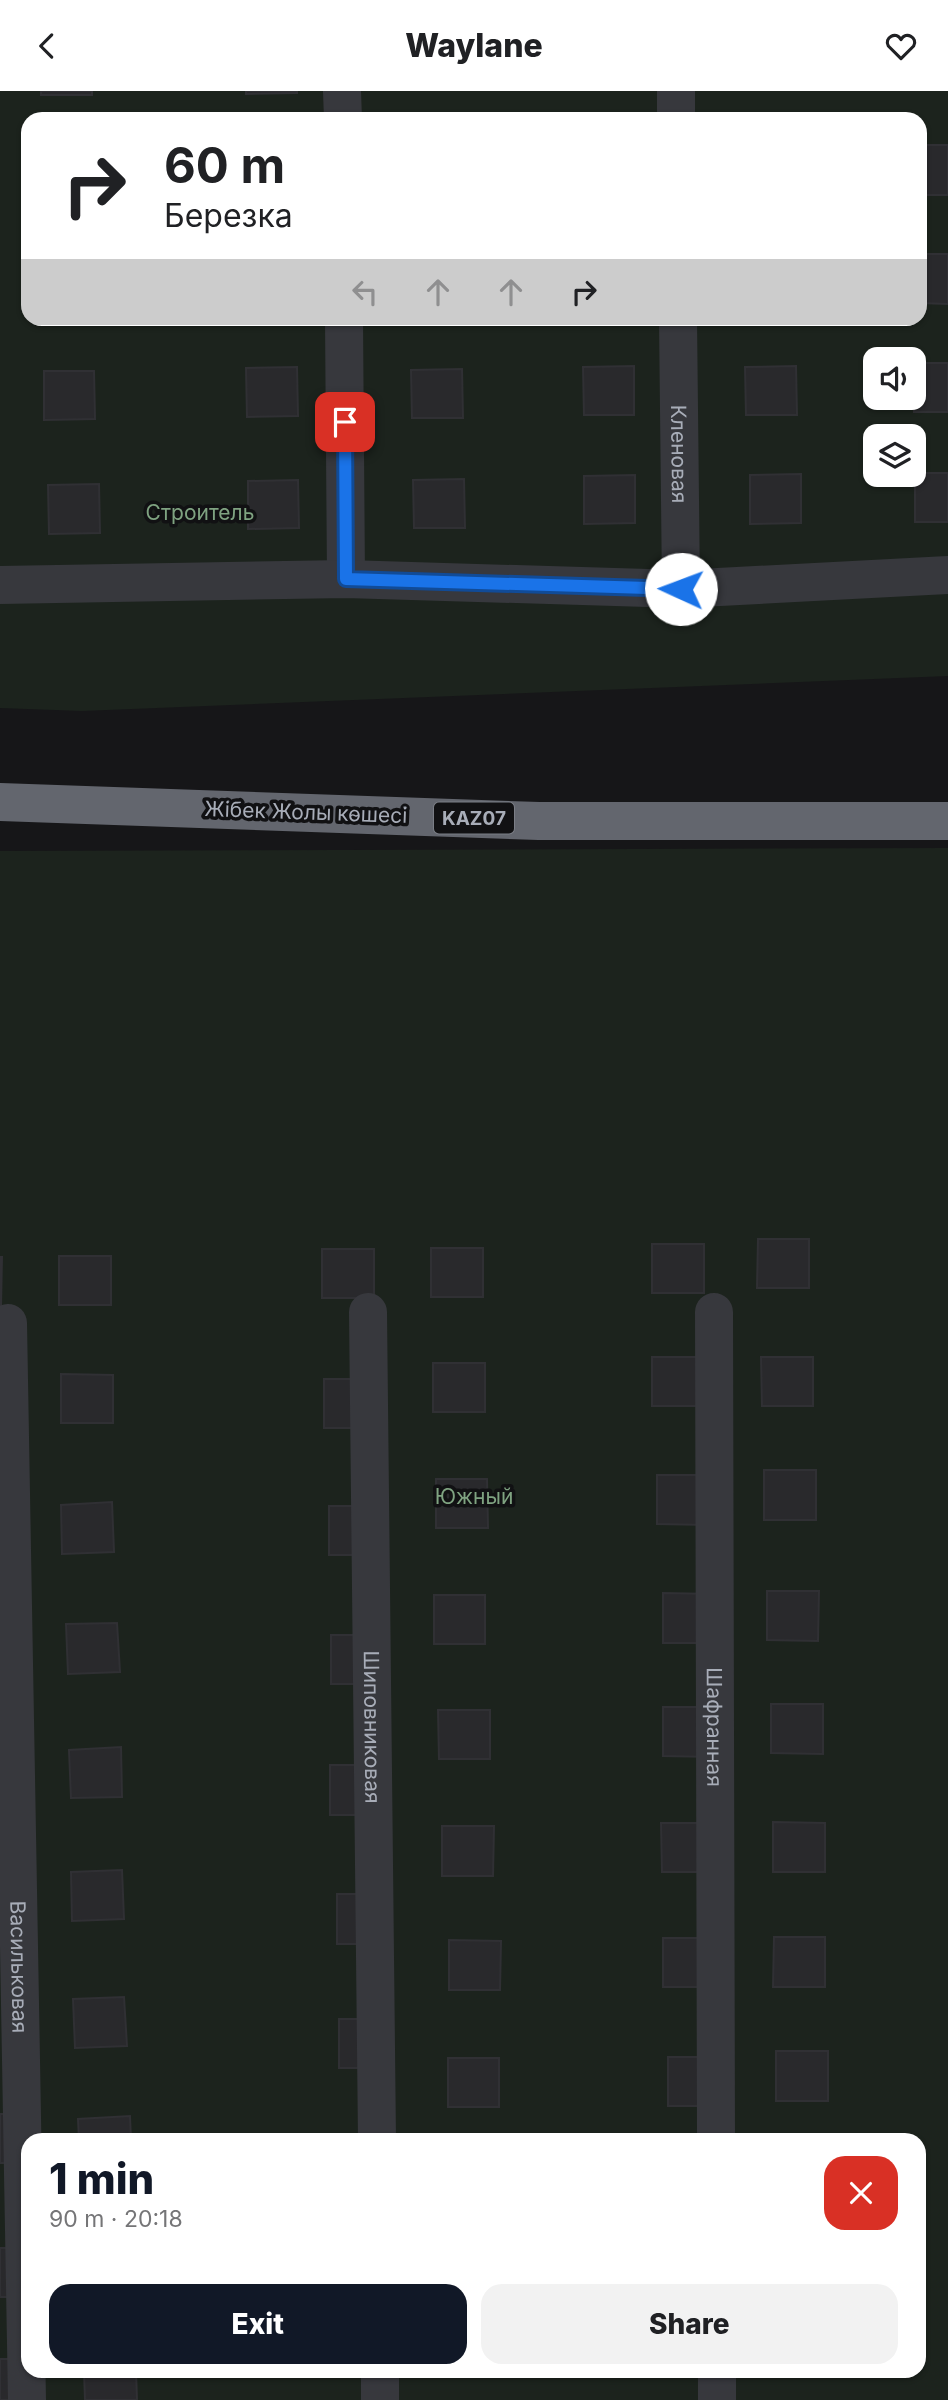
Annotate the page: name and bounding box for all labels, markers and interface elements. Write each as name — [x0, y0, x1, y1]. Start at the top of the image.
text: Waylane — [405, 26, 543, 65]
icon: back — [28, 27, 66, 65]
icon: heart — [882, 27, 920, 65]
text: 60 m — [164, 136, 285, 195]
icon: right — [49, 140, 140, 231]
text: Березка — [164, 196, 293, 235]
icon: left — [346, 273, 384, 311]
icon: ahead — [419, 273, 457, 311]
icon: ahead — [492, 273, 530, 311]
icon: right — [565, 273, 603, 311]
map controls — [863, 347, 926, 487]
button: sound — [863, 347, 926, 410]
pin — [315, 392, 375, 452]
icon: arrive — [326, 403, 364, 441]
street label: Кленовая — [666, 404, 693, 504]
button: layers — [863, 424, 926, 487]
park label: Строитель — [146, 500, 254, 525]
position arrow — [644, 552, 718, 626]
street label: Жібек Жолы көшесі — [204, 796, 408, 828]
road number: KAZ07 — [434, 803, 514, 833]
park label: Южный — [435, 1484, 513, 1509]
street label: Шиповниковая — [359, 1650, 386, 1804]
street label: Шафранная — [702, 1667, 728, 1787]
street label: Васильковая — [6, 1900, 33, 2033]
text: 1 min — [49, 2153, 154, 2204]
button: close — [824, 2156, 898, 2230]
text: 90 m · 20:18 — [49, 2205, 183, 2233]
button: Exit — [49, 2284, 467, 2364]
button: Share — [481, 2284, 898, 2364]

